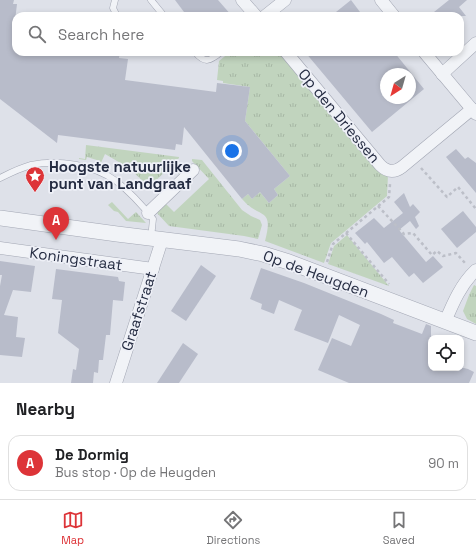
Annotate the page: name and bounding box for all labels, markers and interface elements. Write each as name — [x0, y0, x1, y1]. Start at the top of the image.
search box — [12, 12, 464, 56]
icon: search — [26, 23, 48, 45]
text: Search here — [58, 25, 144, 44]
street label: Op den Driessen — [294, 65, 384, 167]
north arrow — [380, 68, 416, 104]
your location — [222, 141, 242, 161]
place label: Hoogste natuurlijke punt van Landgraaf — [49, 157, 192, 193]
place icon: Hoogste natuurlijke punt van Landgraaf — [24, 165, 46, 193]
pin: A — [43, 207, 69, 240]
street label: Koningstraat — [28, 243, 124, 274]
street label: Op de Heugden — [261, 246, 372, 301]
street label: Graafstraat — [117, 269, 160, 353]
map controls — [428, 335, 464, 371]
button: locate — [428, 335, 464, 371]
text: Nearby — [16, 398, 75, 420]
text: De Dormig — [55, 445, 129, 464]
text: A — [26, 455, 34, 472]
text: 90 m — [428, 455, 459, 472]
text: Bus stop · Op de Heugden — [55, 464, 216, 481]
tab: Map — [61, 509, 84, 547]
tab: Directions — [206, 509, 260, 547]
tab: Saved — [383, 509, 415, 547]

